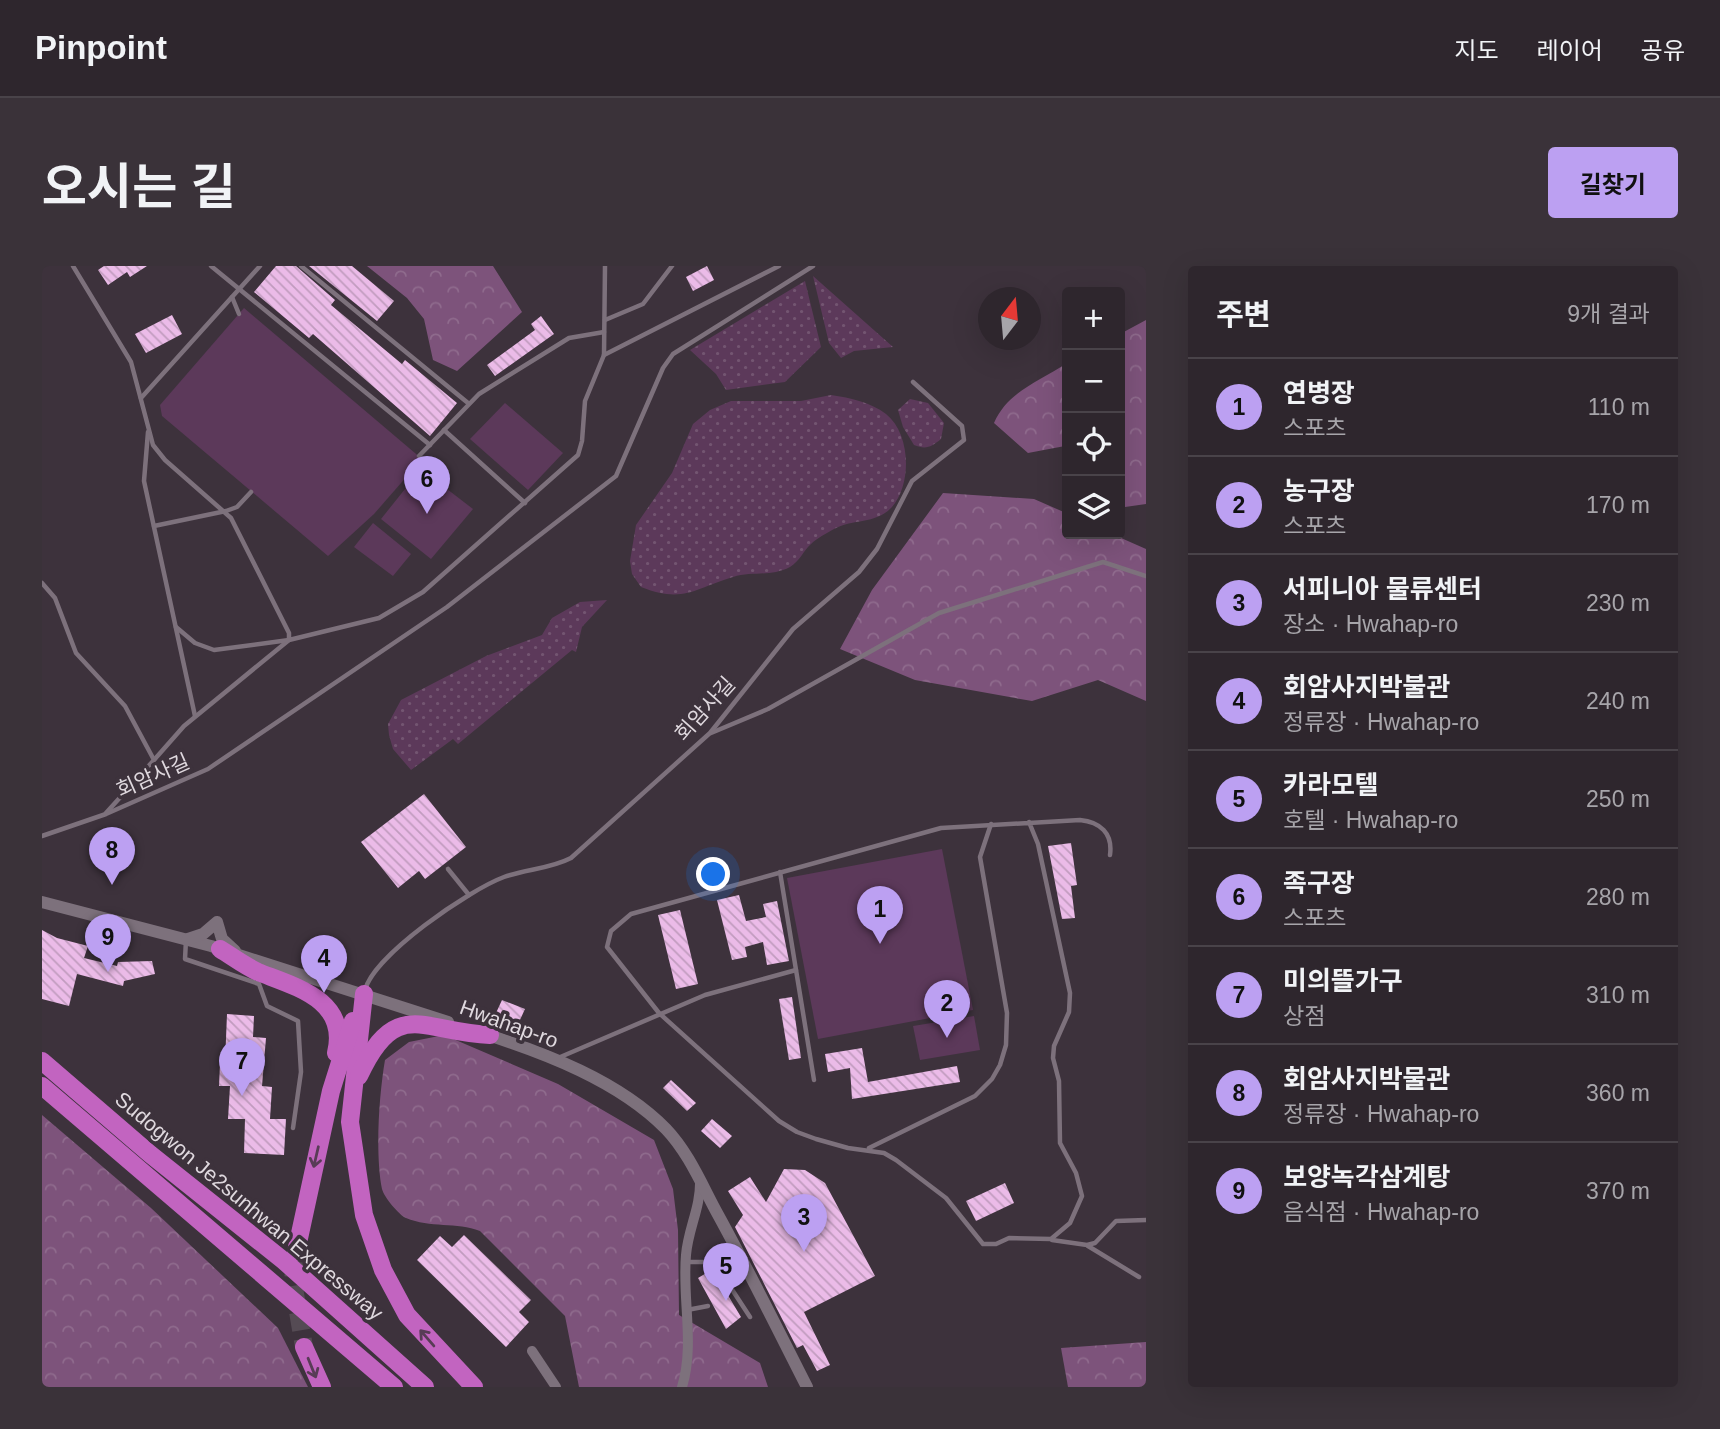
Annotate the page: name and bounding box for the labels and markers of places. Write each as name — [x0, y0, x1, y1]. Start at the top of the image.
pin: 6 — [404, 456, 450, 514]
pin: 8 — [89, 827, 135, 885]
pin: 1 — [857, 886, 903, 944]
pin: 9 — [85, 914, 131, 972]
pin: 4 — [301, 935, 347, 993]
pin: 2 — [924, 980, 970, 1038]
pin: 7 — [219, 1038, 265, 1096]
pin: 3 — [781, 1194, 827, 1252]
pin: 5 — [703, 1243, 749, 1301]

